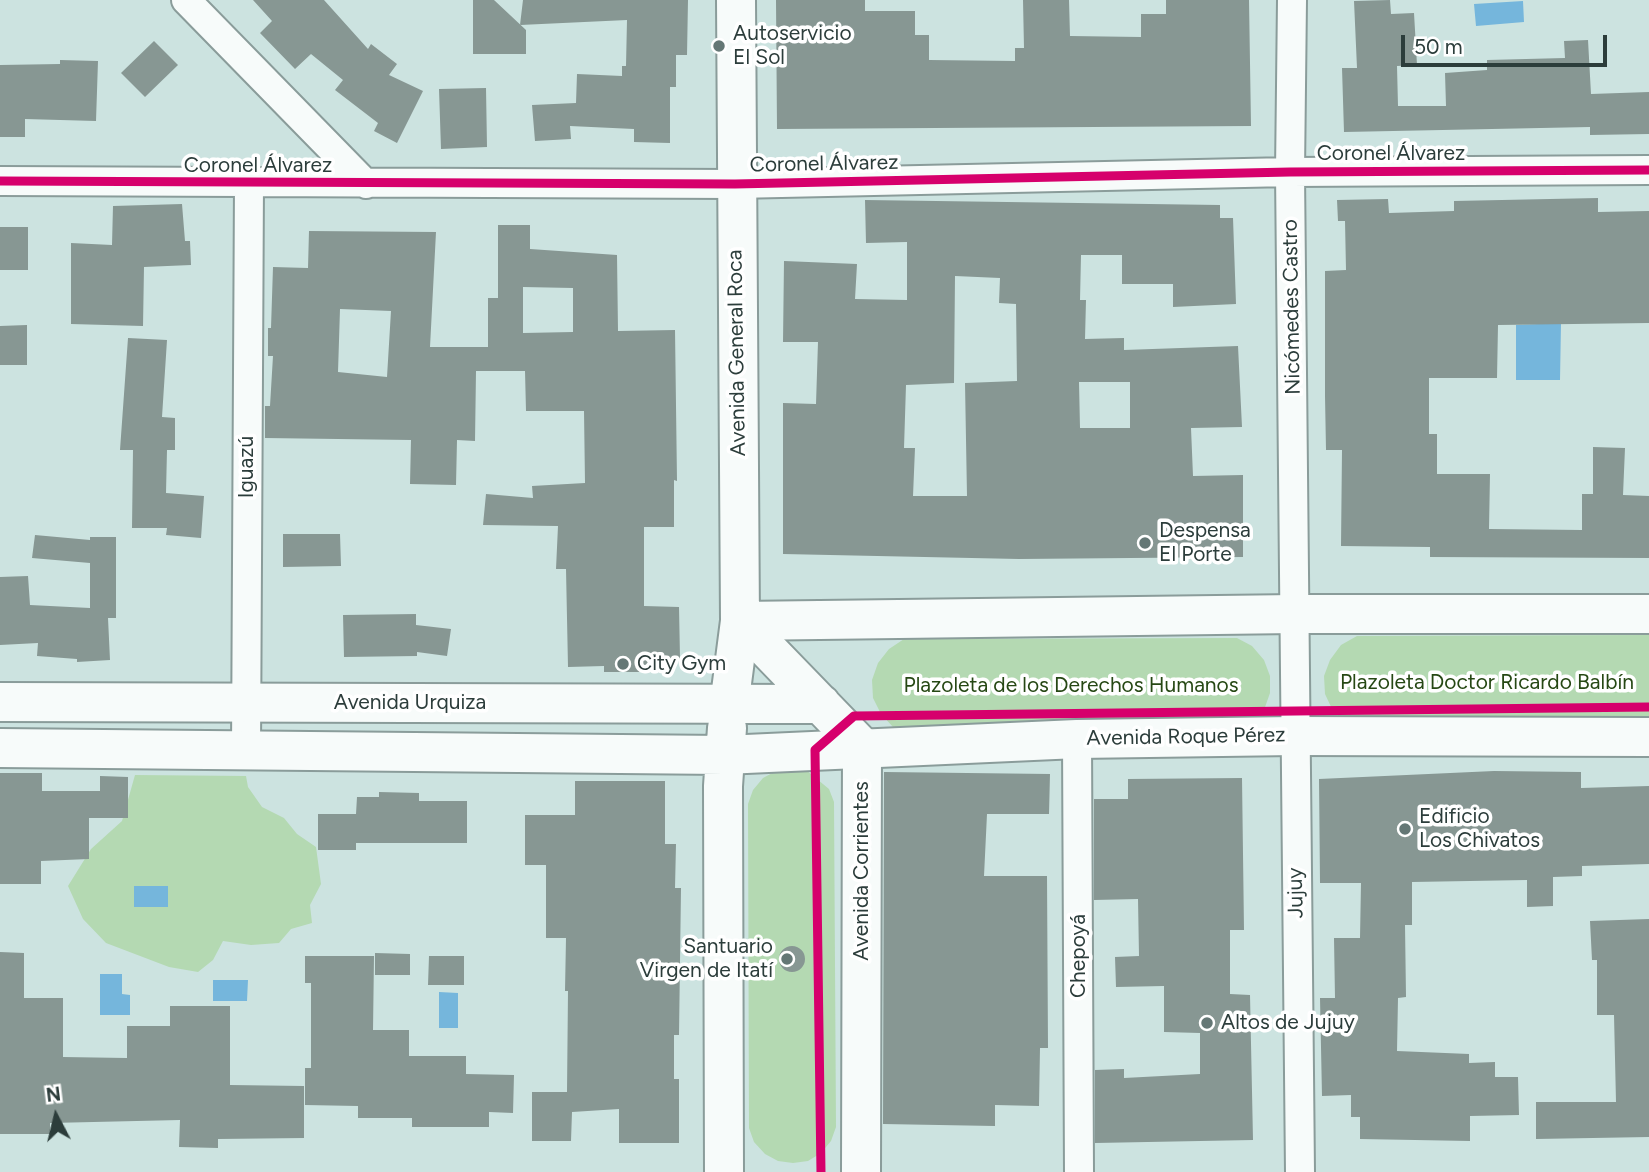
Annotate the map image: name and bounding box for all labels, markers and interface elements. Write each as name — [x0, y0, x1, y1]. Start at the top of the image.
place label: Autoservicio El Sol — [733, 21, 852, 71]
scale bar — [1404, 21, 1610, 65]
text: 50 m — [1414, 34, 1463, 59]
marker: Autoservicio El Sol — [711, 38, 727, 54]
street label: Coronel Álvarez — [1317, 141, 1465, 167]
street label: Coronel Álvarez — [749, 150, 899, 178]
street label: Coronel Álvarez — [184, 153, 332, 179]
street label: Nicómedes Castro — [1278, 219, 1306, 395]
street label: Avenida General Roca — [723, 250, 751, 456]
street label: Iguazú — [234, 436, 260, 498]
place label: Despensa El Porte — [1159, 518, 1251, 568]
marker: Despensa El Porte — [1137, 535, 1153, 551]
place label: City Gym — [637, 651, 726, 677]
marker: City Gym — [615, 656, 631, 672]
park label: Plazoleta Doctor Ricardo Balbín — [1340, 670, 1634, 696]
park label: Plazoleta de los Derechos Humanos — [903, 673, 1239, 699]
street label: Avenida Urquiza — [334, 690, 486, 716]
street label: Avenida Roque Pérez — [1086, 723, 1286, 751]
street label: Avenida Corrientes — [849, 781, 875, 961]
place label: Edificio Los Chivatos — [1419, 804, 1540, 854]
marker: Edificio Los Chivatos — [1397, 821, 1413, 837]
street label: Jujuy — [1283, 867, 1309, 919]
street label: Chepoyá — [1066, 914, 1092, 998]
place label: Santuario Virgen de Itatí — [640, 934, 773, 984]
marker: Santuario Virgen de Itatí — [779, 951, 795, 967]
place label: Altos de Jujuy — [1221, 1010, 1355, 1036]
marker: Altos de Jujuy — [1199, 1015, 1215, 1031]
north arrow — [21, 1081, 91, 1151]
text: N — [45, 1082, 62, 1107]

